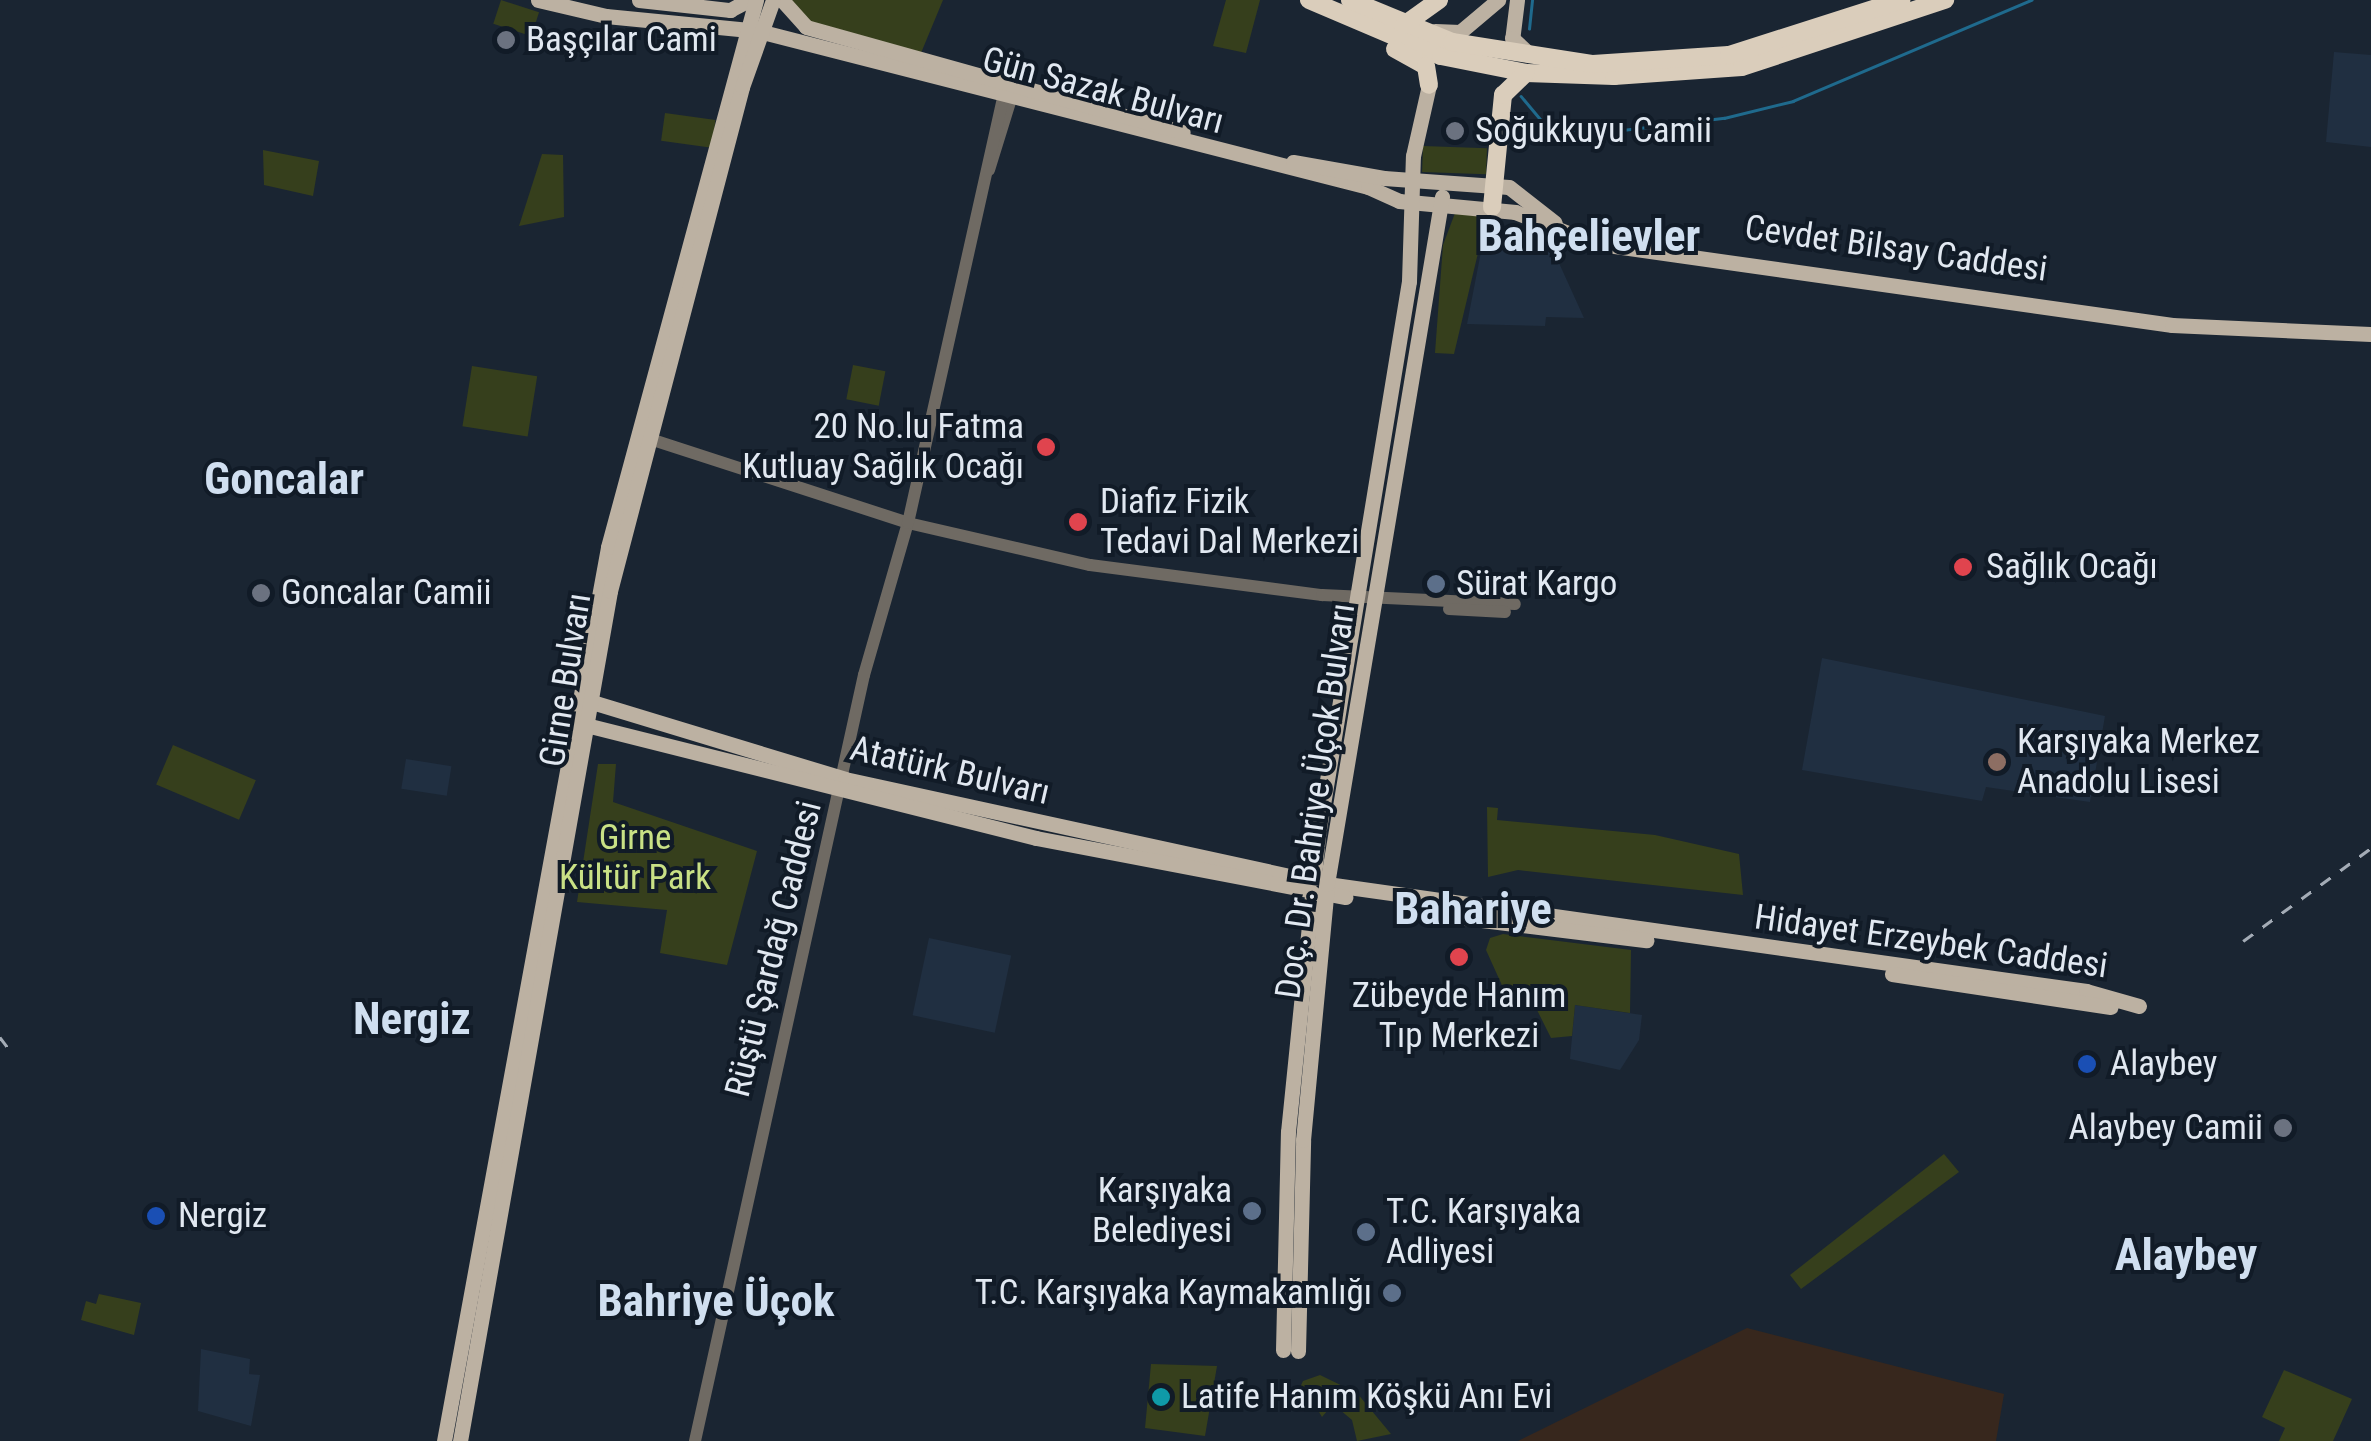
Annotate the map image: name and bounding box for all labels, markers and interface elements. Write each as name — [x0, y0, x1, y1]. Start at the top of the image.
place label: Başçılar Cami — [526, 19, 717, 61]
marker: Başçılar Cami — [495, 29, 517, 51]
street label: Gün Sazak Bulvarı — [978, 39, 1228, 143]
place label: Soğukkuyu Camii — [1475, 110, 1712, 152]
marker: Soğukkuyu Camii — [1444, 120, 1466, 142]
street label: Cevdet Bilsay Caddesi — [1742, 207, 2050, 291]
district label: Bahçelievler — [1478, 209, 1700, 263]
place label: 20 No.lu Fatma Kutluay Sağlık Ocağı — [742, 406, 1024, 488]
marker: 20 No.lu Fatma Kutluay Sağlık Ocağı — [1033, 434, 1059, 460]
district label: Goncalar — [204, 452, 364, 506]
place label: Diafiz Fizik Tedavi Dal Merkezi — [1100, 481, 1359, 563]
marker: Diafiz Fizik Tedavi Dal Merkezi — [1065, 509, 1091, 535]
place label: Sağlık Ocağı — [1986, 546, 2158, 588]
marker: Sağlık Ocağı — [1950, 554, 1976, 580]
place label: Sürat Kargo — [1456, 563, 1617, 605]
place label: Goncalar Camii — [281, 572, 492, 614]
marker: Sürat Kargo — [1425, 573, 1447, 595]
marker: Goncalar Camii — [250, 582, 272, 604]
street label: Girne Bulvarı — [532, 590, 600, 770]
street label: Doç. Dr. Bahriye Üçok Bulvarı — [1267, 601, 1365, 1001]
place label: Karşıyaka Merkez Anadolu Lisesi — [2017, 721, 2260, 803]
street label: Atatürk Bulvarı — [846, 728, 1054, 814]
marker: Karşıyaka Merkez Anadolu Lisesi — [1986, 751, 2008, 773]
street label: Rüştü Şardağ Caddesi — [717, 797, 831, 1101]
park label: Girne Kültür Park — [559, 817, 711, 899]
district label: Bahariye — [1394, 882, 1552, 936]
street label: Hidayet Erzeybek Caddesi — [1752, 896, 2110, 988]
marker: Zübeyde Hanım Tıp Merkezi — [1446, 944, 1472, 970]
place label: Zübeyde Hanım Tıp Merkezi — [1352, 975, 1566, 1057]
district label: Nergiz — [353, 992, 471, 1046]
place label: Alaybey — [2110, 1043, 2217, 1085]
marker: Alaybey — [2074, 1051, 2100, 1077]
place label: Alaybey Camii — [2069, 1107, 2263, 1149]
marker: Alaybey Camii — [2272, 1117, 2294, 1139]
place label: Karşıyaka Belediyesi — [1092, 1170, 1232, 1252]
place label: T.C. Karşıyaka Adliyesi — [1386, 1191, 1581, 1273]
place label: Nergiz — [178, 1195, 267, 1237]
marker: Karşıyaka Belediyesi — [1241, 1200, 1263, 1222]
marker: Nergiz — [143, 1203, 169, 1229]
marker: T.C. Karşıyaka Adliyesi — [1355, 1221, 1377, 1243]
district label: Alaybey — [2115, 1228, 2257, 1282]
place label: T.C. Karşıyaka Kaymakamlığı — [975, 1272, 1372, 1314]
district label: Bahriye Üçok — [598, 1274, 834, 1328]
marker: T.C. Karşıyaka Kaymakamlığı — [1381, 1282, 1403, 1304]
place label: Latife Hanım Köşkü Anı Evi — [1181, 1376, 1552, 1418]
marker: Latife Hanım Köşkü Anı Evi — [1150, 1386, 1172, 1408]

